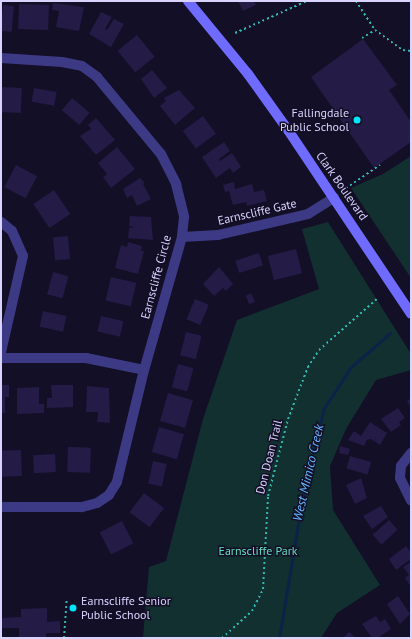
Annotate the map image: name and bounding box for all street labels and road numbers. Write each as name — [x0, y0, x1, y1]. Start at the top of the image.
street label: Clark Boulevard — [313, 149, 371, 223]
street label: Earnscliffe Gate — [216, 196, 298, 228]
street label: Earnscliffe Circle — [138, 234, 174, 320]
street label: Don Doan Trail — [253, 418, 285, 496]

